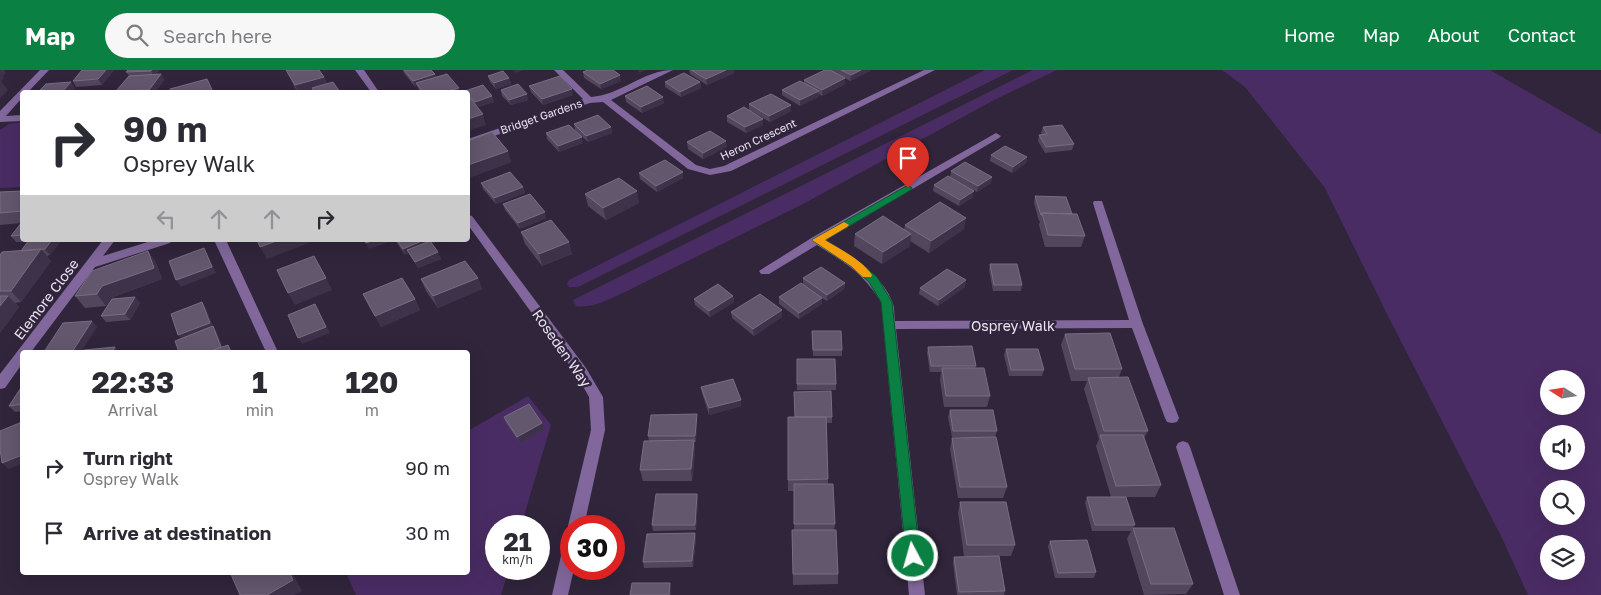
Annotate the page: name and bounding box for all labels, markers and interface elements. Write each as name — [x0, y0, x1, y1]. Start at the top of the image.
search box — [105, 13, 455, 58]
text: Map — [25, 21, 75, 50]
icon: search — [123, 21, 151, 49]
text: Search here — [163, 24, 272, 47]
text: Home — [1284, 24, 1335, 46]
text: Map — [1363, 24, 1400, 46]
text: About — [1428, 24, 1480, 46]
text: Contact — [1508, 24, 1576, 46]
street label: Bridget Gardens — [498, 96, 584, 136]
text: 90 m — [123, 108, 207, 150]
icon: right — [40, 110, 105, 175]
street label: Heron Crescent — [718, 116, 798, 162]
pin — [887, 137, 929, 188]
icon: arrive — [894, 144, 922, 172]
text: Osprey Walk — [123, 150, 255, 177]
icon: left — [152, 205, 180, 233]
icon: ahead — [205, 205, 233, 233]
icon: ahead — [258, 205, 286, 233]
icon: right — [311, 205, 339, 233]
street label: Elemore Close — [10, 255, 82, 343]
street label: Roseden Way — [529, 306, 595, 390]
street label: Osprey Walk — [971, 317, 1055, 334]
text: 22:33 — [91, 364, 174, 400]
text: 1 — [252, 364, 268, 400]
text: 120 — [345, 364, 399, 400]
north arrow — [1540, 370, 1585, 415]
map controls — [1540, 370, 1585, 580]
text: Arrival — [108, 400, 158, 420]
text: min — [246, 400, 274, 420]
text: m — [365, 400, 379, 420]
button: sound — [1540, 425, 1585, 470]
text: Turn right — [83, 446, 173, 469]
icon: right — [40, 454, 68, 482]
text: 90 m — [405, 456, 450, 479]
text: Osprey Walk — [83, 469, 179, 489]
button: search — [1540, 480, 1585, 525]
speed limit sign: 30 — [560, 515, 625, 580]
icon: arrive — [40, 519, 68, 547]
text: Arrive at destination — [83, 521, 271, 544]
text: 30 m — [406, 521, 450, 544]
text: 21 — [503, 526, 532, 557]
position arrow — [886, 529, 938, 581]
button: layers — [1540, 535, 1585, 580]
text: km/h — [502, 552, 533, 567]

